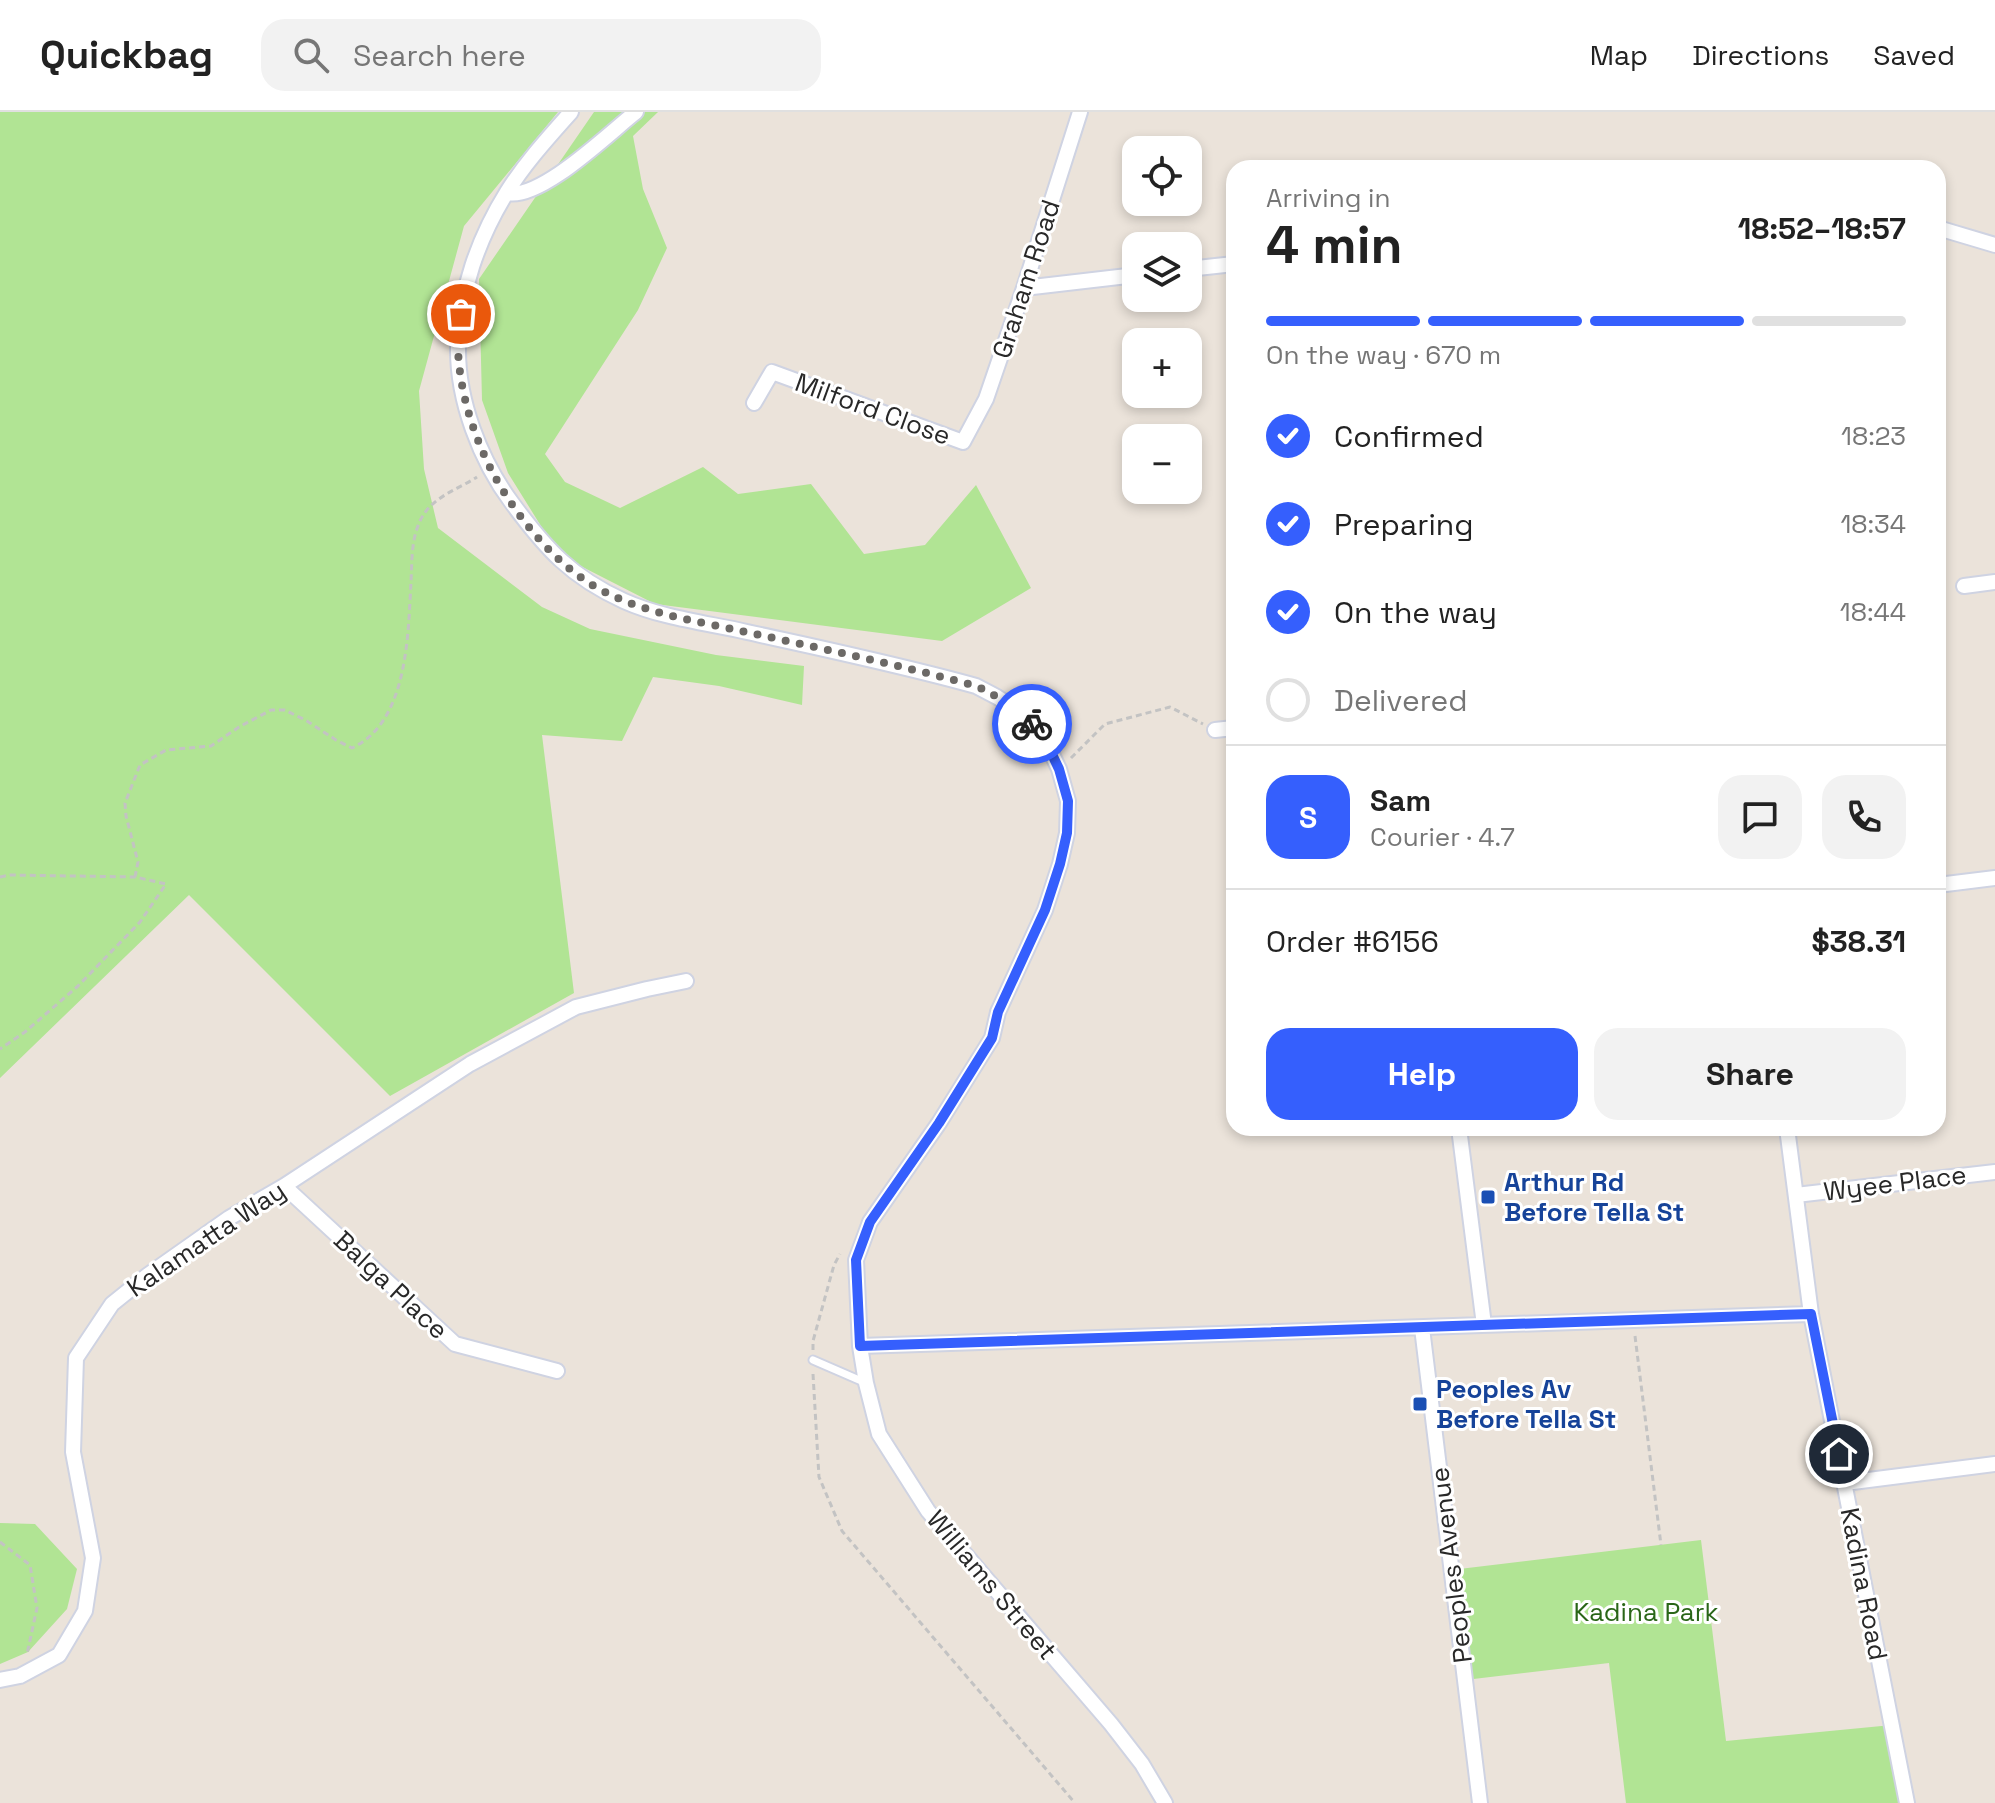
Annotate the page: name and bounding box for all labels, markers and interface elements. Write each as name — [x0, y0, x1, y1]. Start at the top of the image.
search box — [261, 19, 821, 91]
text: Quickbag — [40, 31, 213, 79]
icon: search — [289, 33, 333, 77]
text: Search here — [353, 36, 526, 75]
text: Map — [1590, 37, 1648, 73]
text: Directions — [1692, 37, 1829, 73]
text: Saved — [1873, 37, 1955, 73]
map controls — [1122, 136, 1202, 504]
button: locate — [1122, 136, 1202, 216]
text: Arriving in — [1266, 181, 1390, 215]
street label: Graham Road — [984, 195, 1068, 363]
text: 18:52–18:57 — [1738, 209, 1906, 248]
text: 4 min — [1266, 212, 1403, 278]
button: layers — [1122, 232, 1202, 312]
pin — [427, 280, 495, 348]
icon: bag — [439, 292, 483, 336]
button: + — [1122, 328, 1202, 408]
text: On the way · 670 m — [1266, 338, 1501, 372]
street label: Milford Close — [791, 365, 955, 453]
icon: check — [1266, 414, 1310, 458]
text: Confirmed — [1334, 417, 1484, 456]
text: 18:23 — [1841, 419, 1906, 453]
button: − — [1122, 424, 1202, 504]
icon: check — [1266, 502, 1310, 546]
text: Preparing — [1334, 505, 1473, 544]
text: 18:34 — [1840, 507, 1906, 541]
icon: check — [1266, 590, 1310, 634]
text: On the way — [1334, 593, 1497, 632]
text: 18:44 — [1840, 595, 1906, 629]
text: Delivered — [1334, 681, 1468, 720]
courier — [992, 684, 1072, 764]
icon: bike — [1010, 702, 1054, 746]
button: chat — [1718, 775, 1802, 859]
button: phone — [1822, 775, 1906, 859]
text: Sam — [1370, 781, 1431, 820]
text: S — [1299, 798, 1317, 837]
text: Courier · 4.7 — [1370, 820, 1515, 854]
text: Order #6156 — [1266, 922, 1439, 961]
text: $38.31 — [1811, 922, 1906, 961]
button: Help — [1266, 1028, 1578, 1120]
button: Share — [1594, 1028, 1906, 1120]
street label: Wyee Place — [1822, 1157, 1968, 1209]
place label: Arthur Rd Before Tella St — [1504, 1165, 1684, 1229]
street label: Kalamatta Way — [120, 1173, 292, 1305]
marker: Arthur Rd Before Tella St — [1479, 1188, 1497, 1206]
street label: Balga Place — [327, 1223, 455, 1347]
place label: Peoples Av Before Tella St — [1436, 1372, 1616, 1436]
marker: Peoples Av Before Tella St — [1411, 1395, 1429, 1413]
pin — [1805, 1420, 1873, 1488]
icon: home — [1817, 1432, 1861, 1476]
street label: Peoples Avenue — [1422, 1465, 1480, 1665]
street label: Williams Street — [919, 1503, 1065, 1667]
street label: Kadina Road — [1833, 1505, 1895, 1663]
park label: Kadina Park — [1573, 1595, 1719, 1629]

